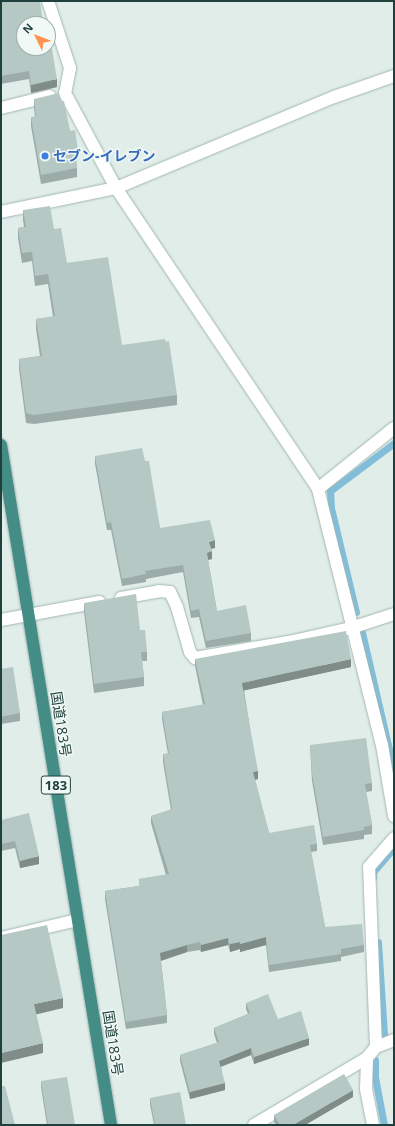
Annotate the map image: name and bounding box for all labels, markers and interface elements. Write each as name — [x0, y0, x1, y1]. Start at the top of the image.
north arrow — [16, 16, 56, 56]
text: N — [19, 20, 36, 37]
place label: セブン-イレブン — [53, 148, 156, 164]
marker: セブン-イレブン — [40, 151, 50, 161]
street label: 国道183号 — [48, 690, 74, 758]
road number: 183 — [40, 774, 72, 796]
street label: 国道183号 — [100, 1009, 126, 1077]

